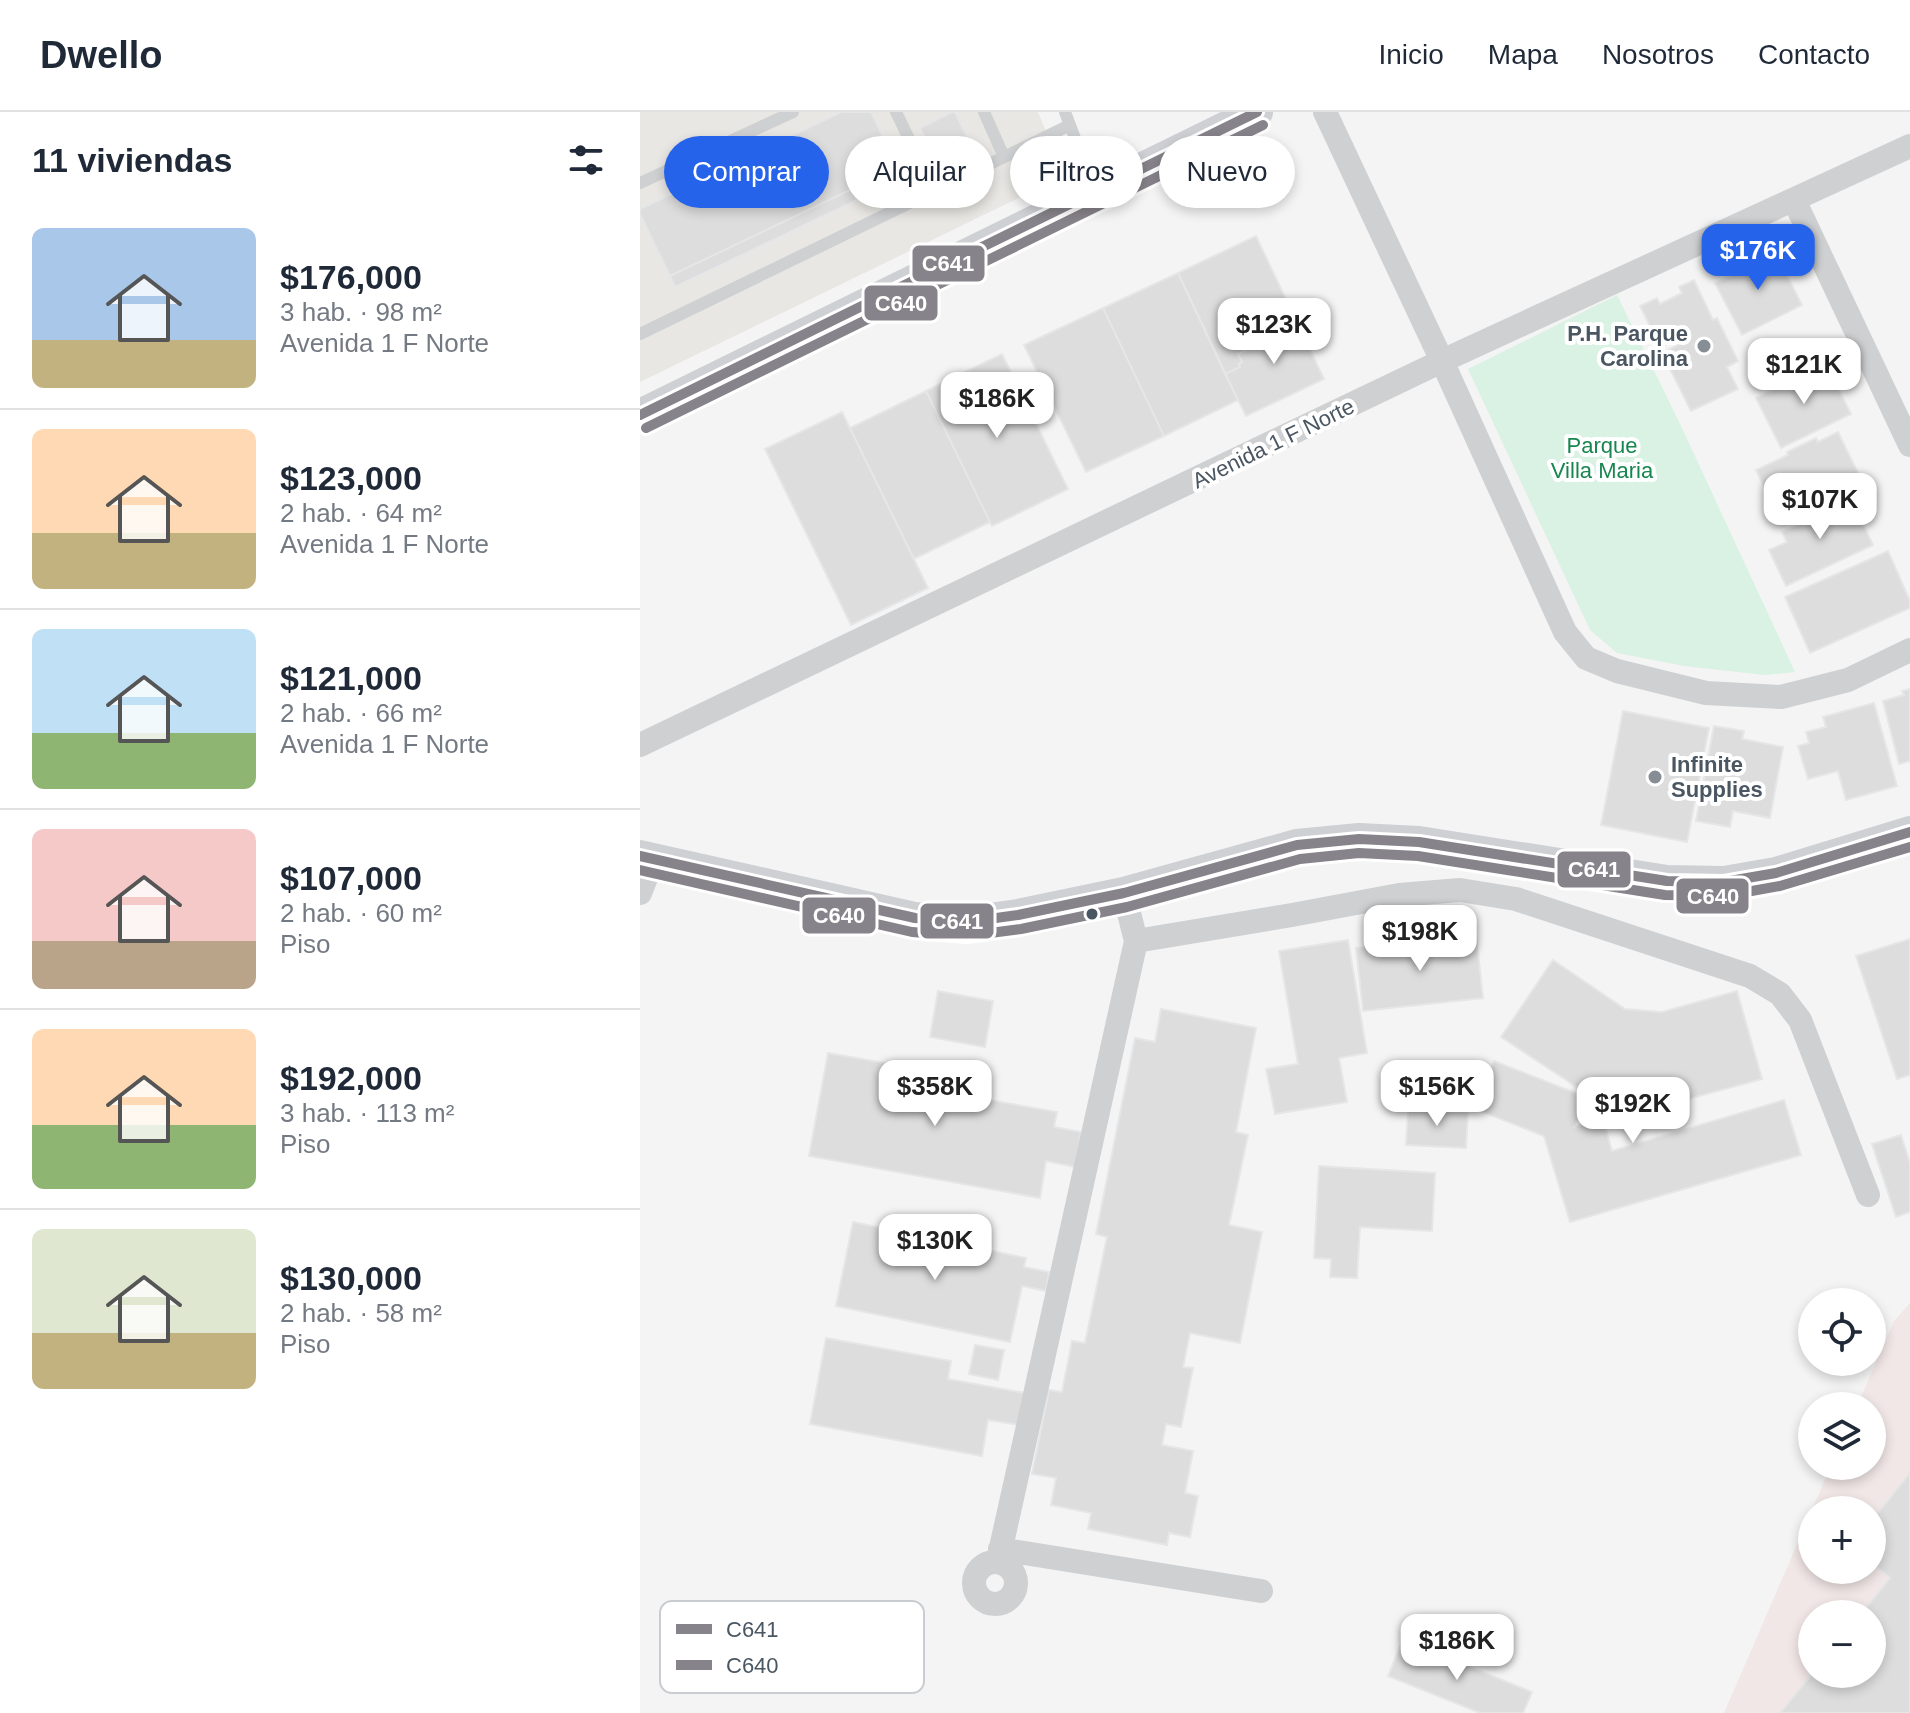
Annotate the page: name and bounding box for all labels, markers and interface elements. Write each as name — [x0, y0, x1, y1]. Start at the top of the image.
text: Dwello — [40, 34, 162, 76]
text: Inicio — [1378, 39, 1444, 70]
text: Mapa — [1488, 39, 1558, 70]
text: Nosotros — [1602, 39, 1714, 70]
text: Contacto — [1758, 39, 1870, 70]
chip: Comprar — [664, 136, 829, 208]
chip: Alquilar — [845, 136, 994, 208]
chip: Filtros — [1010, 136, 1143, 208]
chip: Nuevo — [1159, 136, 1295, 208]
icon: filters — [564, 138, 608, 182]
text: 11 viviendas — [32, 141, 232, 179]
pin: $176K — [1702, 224, 1814, 292]
text: $176K — [1720, 235, 1796, 265]
line badge: C641 — [911, 244, 986, 283]
text: C641 — [922, 251, 974, 276]
text: $176,000 — [280, 258, 422, 296]
icon: home — [96, 260, 192, 356]
line badge: C640 — [863, 284, 939, 322]
text: C640 — [875, 291, 927, 316]
text: 3 hab. · 98 m² — [280, 297, 442, 327]
pin: $123K — [1218, 298, 1330, 366]
text: $123K — [1236, 309, 1312, 339]
place label: P.H. Parque Carolina — [1567, 321, 1689, 371]
text: Avenida 1 F Norte — [280, 328, 489, 358]
marker: P.H. Parque Carolina — [1695, 337, 1713, 355]
pin: $121K — [1748, 338, 1860, 406]
text: $121K — [1766, 349, 1842, 379]
pin: $186K — [941, 372, 1053, 440]
text: $186K — [959, 383, 1035, 413]
street label: Avenida 1 F Norte — [1188, 393, 1358, 493]
park label: Parque Villa Maria — [1551, 433, 1654, 483]
text: $123,000 — [280, 459, 422, 497]
icon: home — [96, 461, 192, 557]
pin: $107K — [1764, 473, 1876, 541]
text: $107K — [1782, 484, 1858, 514]
text: 2 hab. · 64 m² — [280, 498, 442, 528]
text: Avenida 1 F Norte — [280, 529, 489, 559]
text: $121,000 — [280, 659, 422, 697]
icon: home — [96, 661, 192, 757]
text: 2 hab. · 66 m² — [280, 698, 442, 728]
text: Avenida 1 F Norte — [280, 729, 489, 759]
place label: Infinite Supplies — [1671, 752, 1763, 802]
marker: Infinite Supplies — [1646, 768, 1664, 786]
line badge: C641 — [1556, 850, 1632, 889]
text: C641 — [1568, 857, 1620, 882]
text: $107,000 — [280, 859, 422, 897]
icon: home — [96, 861, 192, 957]
line badge: C640 — [1675, 877, 1750, 915]
text: C640 — [1687, 884, 1739, 909]
line badge: C640 — [801, 896, 877, 935]
text: 2 hab. · 60 m² — [280, 898, 442, 928]
line badge: C641 — [919, 902, 995, 940]
text: C640 — [813, 903, 865, 928]
pin: $198K — [1364, 905, 1476, 973]
unlabelled marker — [1084, 906, 1100, 922]
text: C641 — [931, 909, 983, 934]
text: $198K — [1382, 916, 1458, 946]
text: Piso — [280, 929, 331, 959]
text: $192,000 — [280, 1059, 422, 1097]
pin: $358K — [879, 1060, 991, 1128]
pin: $156K — [1381, 1060, 1493, 1128]
icon: home — [96, 1061, 192, 1157]
text: $358K — [897, 1071, 973, 1101]
text: $156K — [1399, 1071, 1475, 1101]
pin: $192K — [1577, 1077, 1689, 1145]
text: $192K — [1595, 1088, 1671, 1118]
text: 3 hab. · 113 m² — [280, 1098, 454, 1128]
text: Piso — [280, 1129, 331, 1159]
pin: $130K — [879, 1214, 991, 1282]
text: $130K — [897, 1225, 973, 1255]
text: $130,000 — [280, 1259, 422, 1297]
icon: home — [96, 1261, 192, 1357]
map controls — [1798, 1288, 1886, 1688]
button: locate — [1798, 1288, 1886, 1376]
text: 2 hab. · 58 m² — [280, 1298, 442, 1328]
text: Piso — [280, 1329, 331, 1359]
button: layers — [1798, 1392, 1886, 1480]
button: + — [1798, 1496, 1886, 1584]
button: − — [1798, 1600, 1886, 1688]
legend — [660, 1601, 924, 1693]
pin: $186K — [1401, 1614, 1513, 1682]
text: C641 — [726, 1617, 779, 1642]
text: $186K — [1419, 1625, 1495, 1655]
text: C640 — [726, 1653, 779, 1678]

